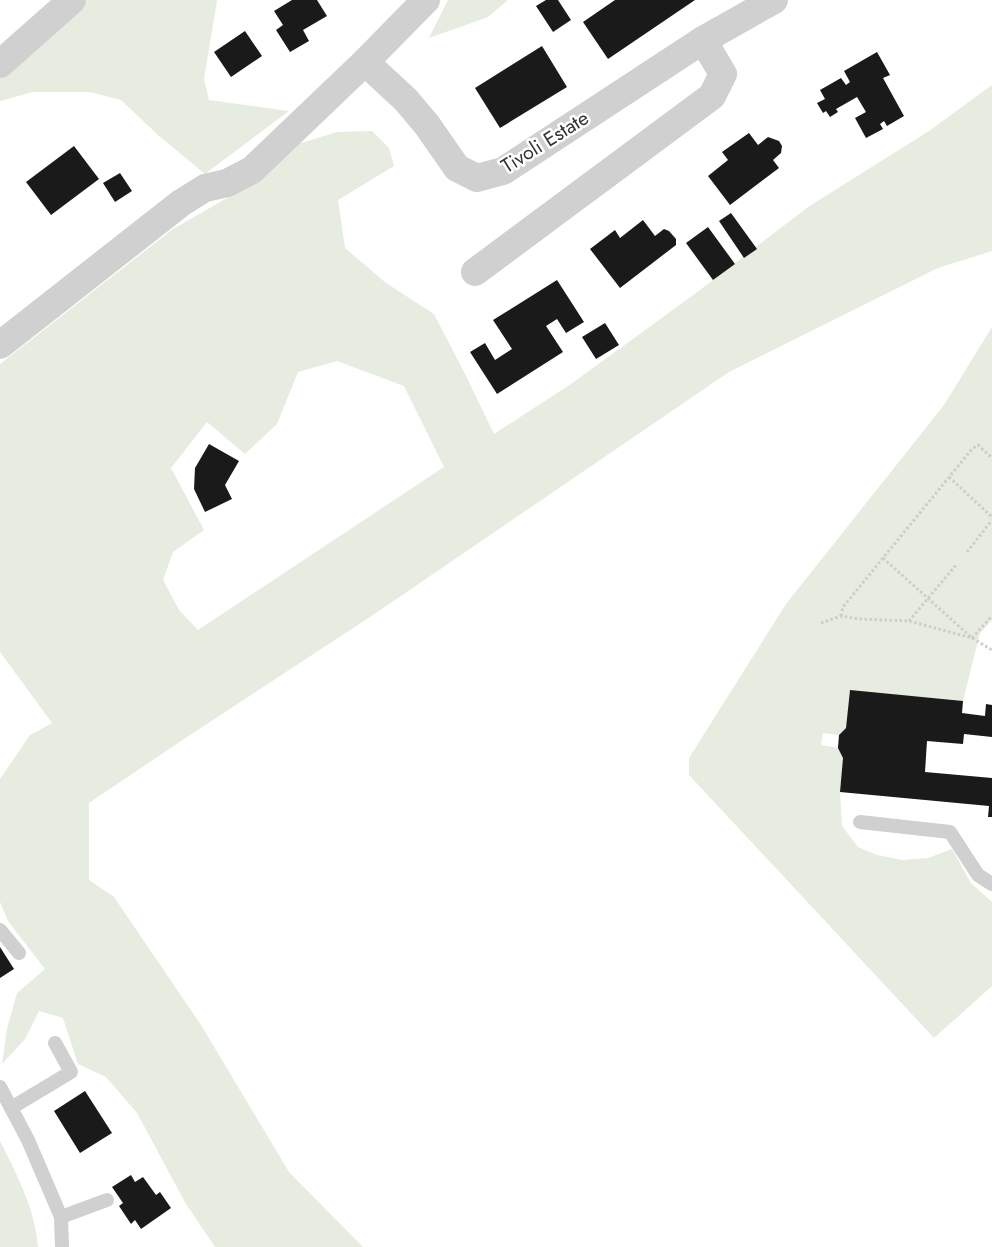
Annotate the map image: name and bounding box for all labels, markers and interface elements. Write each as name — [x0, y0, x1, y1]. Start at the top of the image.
street label: Tivoli Estate — [496, 104, 594, 180]

